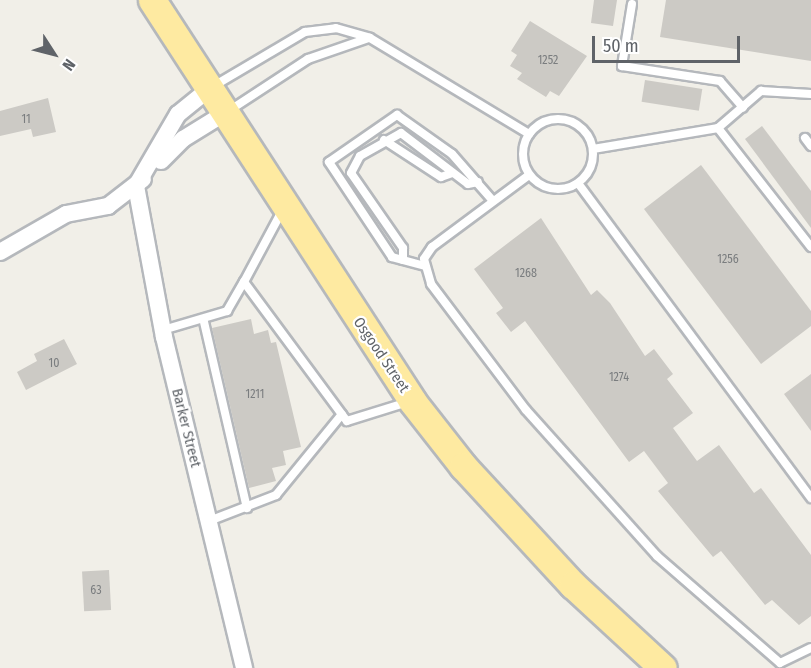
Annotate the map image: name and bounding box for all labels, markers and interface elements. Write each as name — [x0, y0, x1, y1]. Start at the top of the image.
north arrow — [24, 24, 84, 84]
scale bar — [595, 24, 744, 62]
text: 50 m — [603, 35, 639, 57]
house number: 1252 — [538, 54, 558, 68]
text: N — [58, 55, 79, 74]
house number: 11 — [21, 113, 31, 127]
house number: 1256 — [717, 253, 739, 267]
house number: 1268 — [515, 267, 537, 281]
street label: Osgood Street — [349, 314, 413, 396]
house number: 10 — [49, 357, 59, 371]
house number: 1274 — [609, 371, 629, 385]
street label: Barker Street — [168, 387, 204, 469]
house number: 1211 — [246, 388, 264, 402]
house number: 63 — [90, 584, 102, 598]

